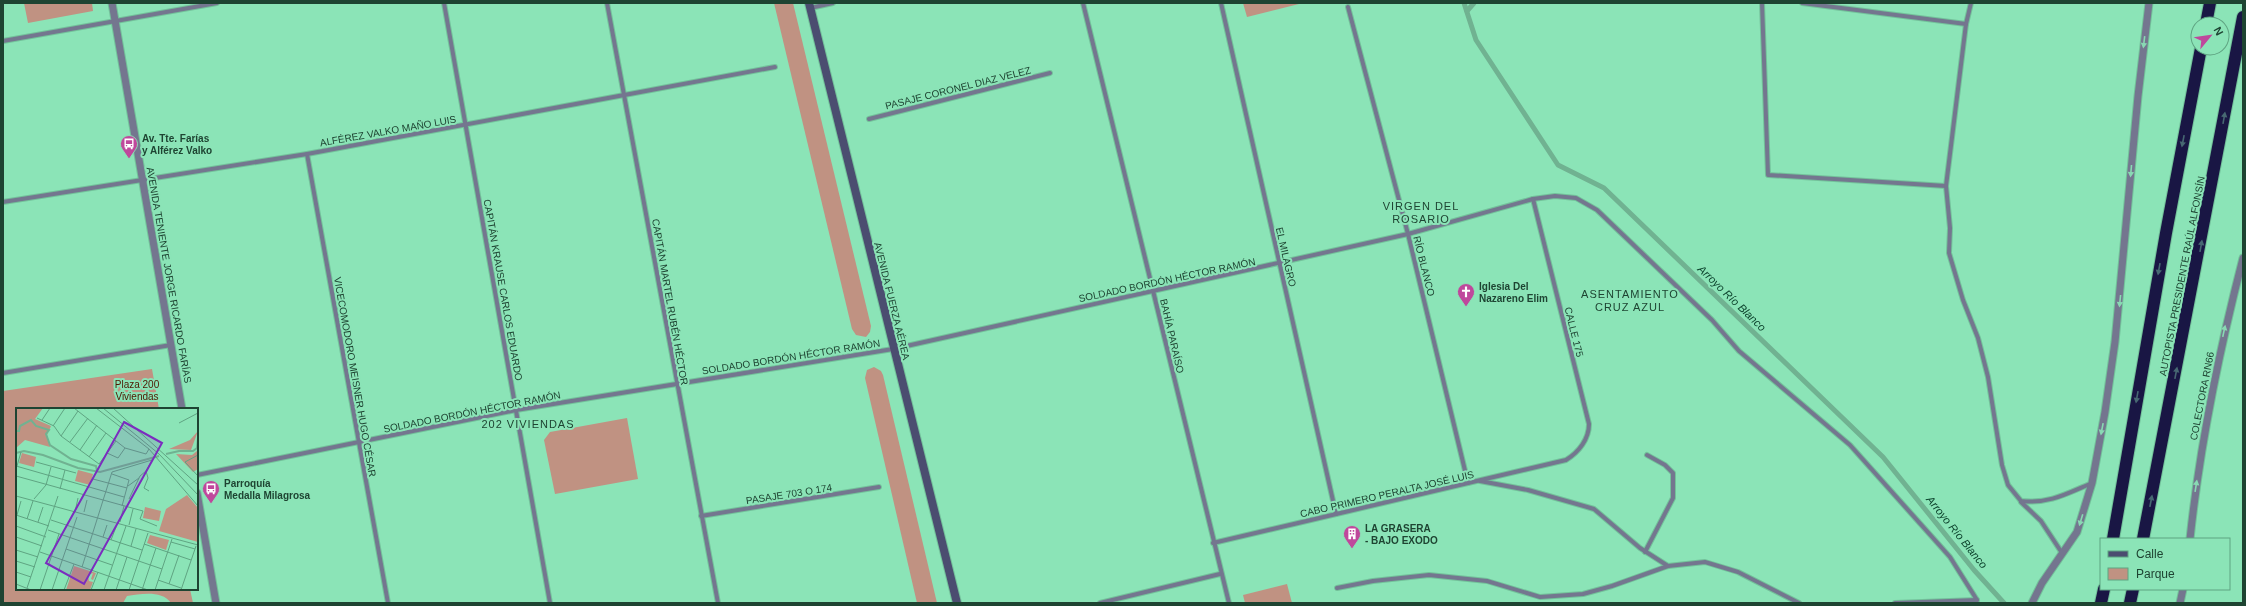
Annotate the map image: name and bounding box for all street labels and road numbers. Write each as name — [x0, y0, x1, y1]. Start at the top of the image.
street label: PASAJE CORONEL DIAZ VELEZ — [884, 65, 1032, 111]
street label: ALFÉREZ VALKO MAÑO LUIS — [319, 113, 457, 148]
street label: AVENIDA TENIENTE JORGE RICARDO FARÍAS — [145, 166, 194, 384]
street label: AUTOPISTA PRESIDENTE RAÚL ALFONSÍN — [2156, 175, 2207, 377]
street label: CAPITÁN KRAUSE CARLOS EDUARDO — [482, 198, 525, 382]
street label: CAPITÁN MARTEL RUBÉN HÉCTOR — [650, 218, 691, 386]
street label: EL MILAGRO — [1274, 226, 1298, 288]
street label: RÍO BLANCO — [1411, 234, 1438, 297]
street label: AVENIDA FUERZA AÉREA — [872, 241, 913, 361]
street label: SOLDADO BORDÓN HÉCTOR RAMÓN — [1077, 255, 1256, 304]
street label: VICECOMODORO MEISNER HUGO CÉSAR — [332, 276, 379, 478]
street label: BAHÍA PARAÍSO — [1158, 298, 1187, 374]
street label: CALLE 175 — [1562, 306, 1586, 359]
street label: SOLDADO BORDÓN HÉCTOR RAMÓN — [701, 336, 881, 377]
street label: COLECTORA RN66 — [2188, 350, 2216, 441]
street label: SOLDADO BORDÓN HÉCTOR RAMÓN — [382, 388, 562, 435]
street label: CABO PRIMERO PERALTA JOSÉ LUIS — [1299, 468, 1475, 519]
street label: PASAJE 703 O 174 — [745, 482, 833, 506]

